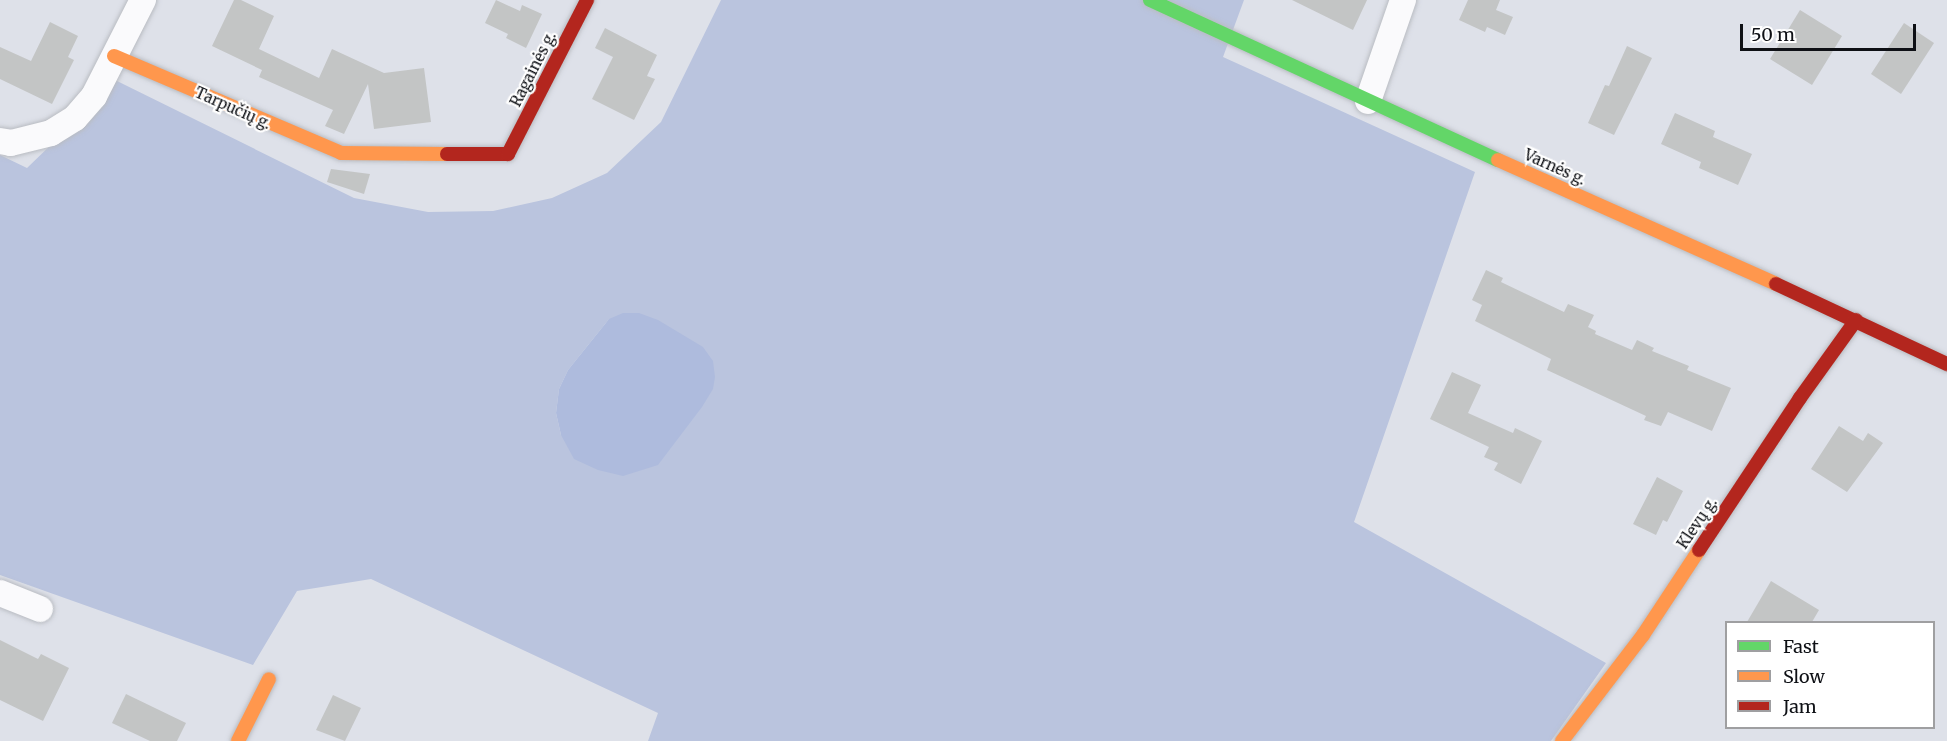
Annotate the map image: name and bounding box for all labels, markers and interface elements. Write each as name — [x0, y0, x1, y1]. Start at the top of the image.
scale bar — [1743, 12, 1918, 50]
text: 50 m — [1751, 23, 1795, 46]
street label: Ragainės g. — [506, 28, 560, 110]
street label: Tarpučių g. — [192, 83, 274, 133]
street label: Varnės g. — [1521, 145, 1589, 189]
street label: Klevų g. — [1673, 494, 1721, 552]
legend — [1725, 621, 1935, 729]
text: Fast — [1783, 635, 1819, 658]
text: Slow — [1783, 665, 1825, 688]
text: Jam — [1783, 695, 1817, 718]

